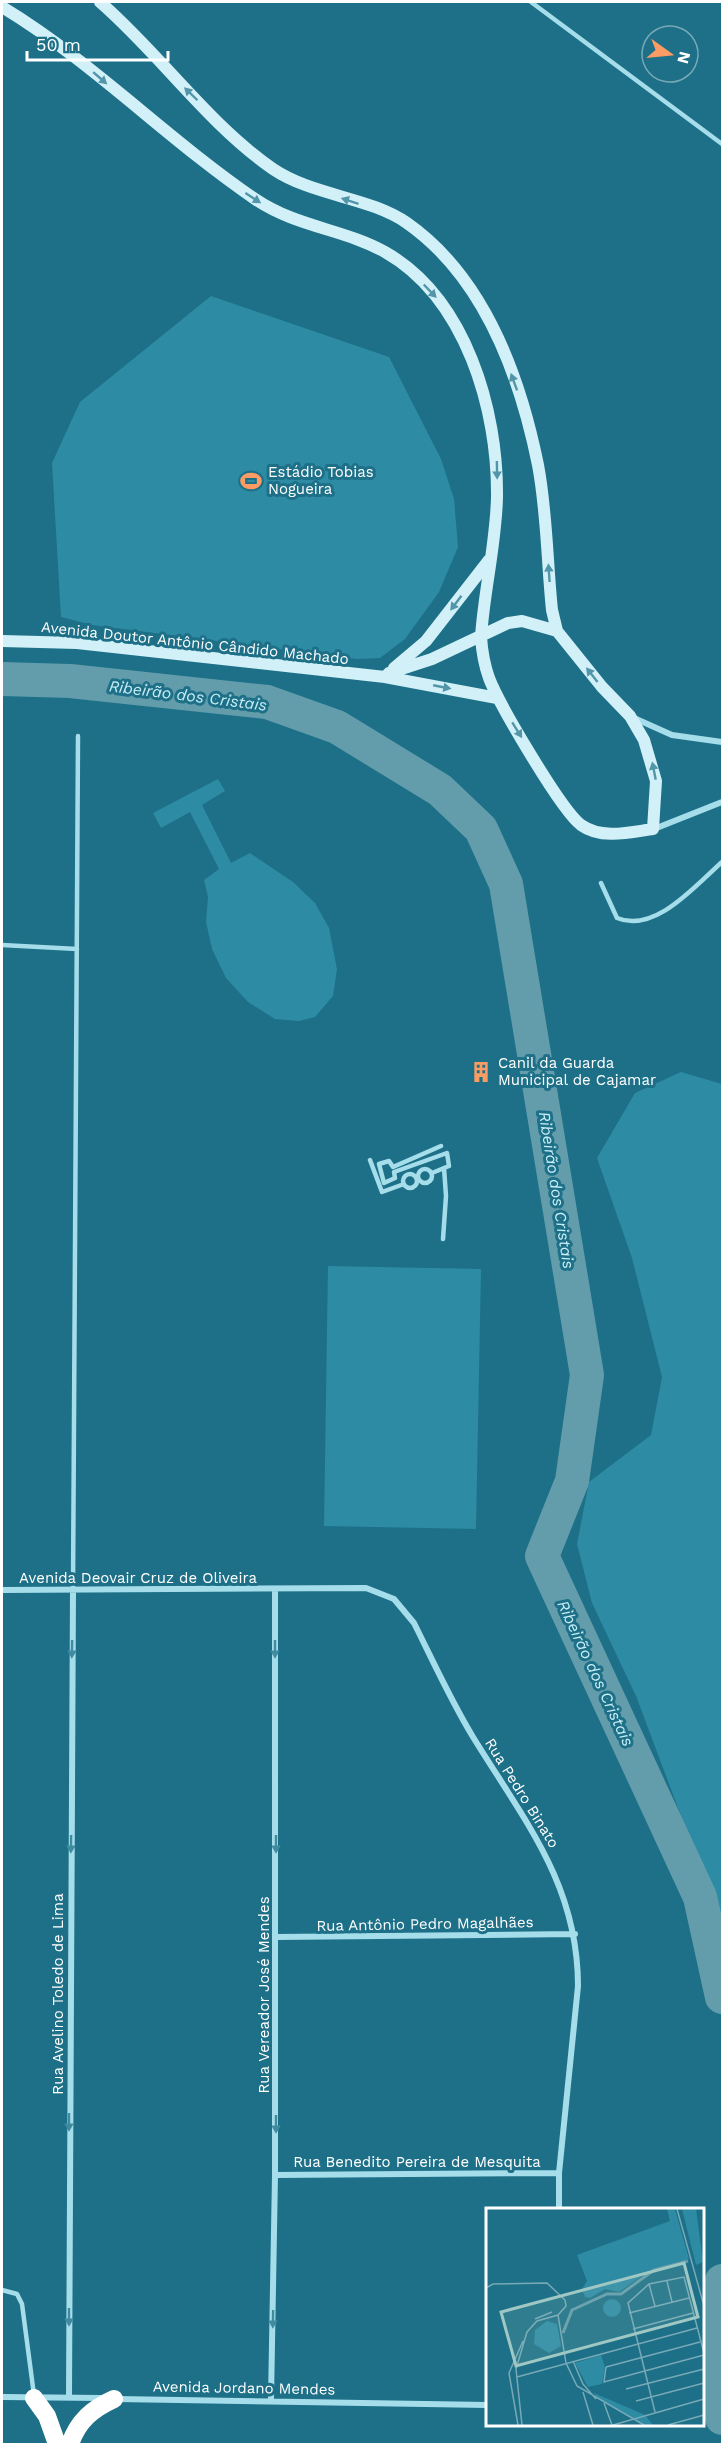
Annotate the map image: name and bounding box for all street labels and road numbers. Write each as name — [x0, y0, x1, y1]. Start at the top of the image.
street label: Avenida Doutor Antônio Cândido Machado — [40, 618, 350, 668]
street label: Avenida Deovair Cruz de Oliveira — [19, 1569, 257, 1587]
street label: Rua Pedro Binato — [481, 1735, 563, 1851]
street label: Rua Avelino Toledo de Lima — [49, 1893, 67, 2095]
street label: Rua Vereador José Mendes — [255, 1896, 273, 2094]
street label: Rua Antônio Pedro Magalhães — [316, 1913, 534, 1935]
street label: Rua Benedito Pereira de Mesquita — [293, 2153, 541, 2171]
street label: Avenida Jordano Mendes — [153, 2377, 336, 2399]

